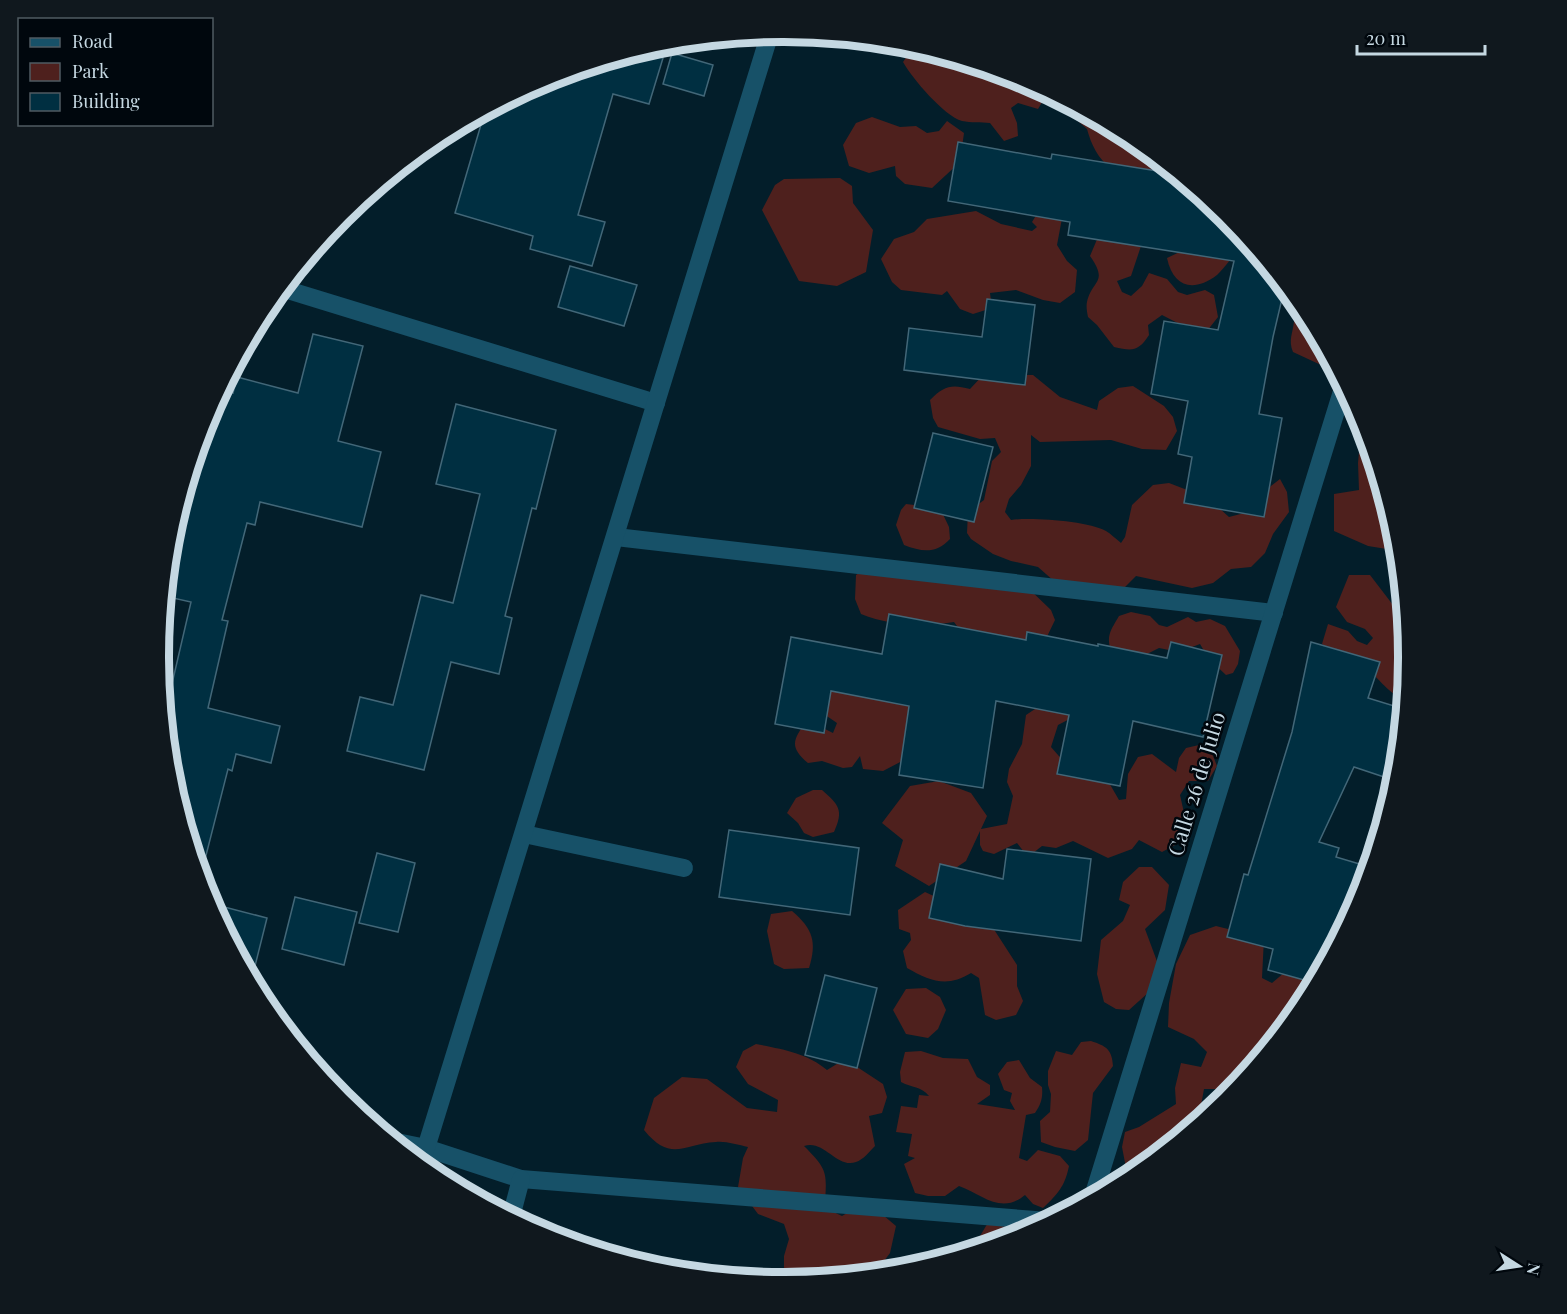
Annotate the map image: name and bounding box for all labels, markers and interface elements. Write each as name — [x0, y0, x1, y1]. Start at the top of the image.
legend — [18, 18, 213, 126]
scale bar — [1357, 18, 1484, 56]
text: 20 m — [1366, 26, 1406, 50]
text: Road — [72, 29, 113, 53]
text: Park — [72, 59, 109, 83]
text: Building — [72, 89, 140, 113]
street label: Calle 26 de Julio — [1160, 708, 1230, 859]
north arrow — [1489, 1236, 1549, 1296]
text: N — [1523, 1261, 1546, 1277]

